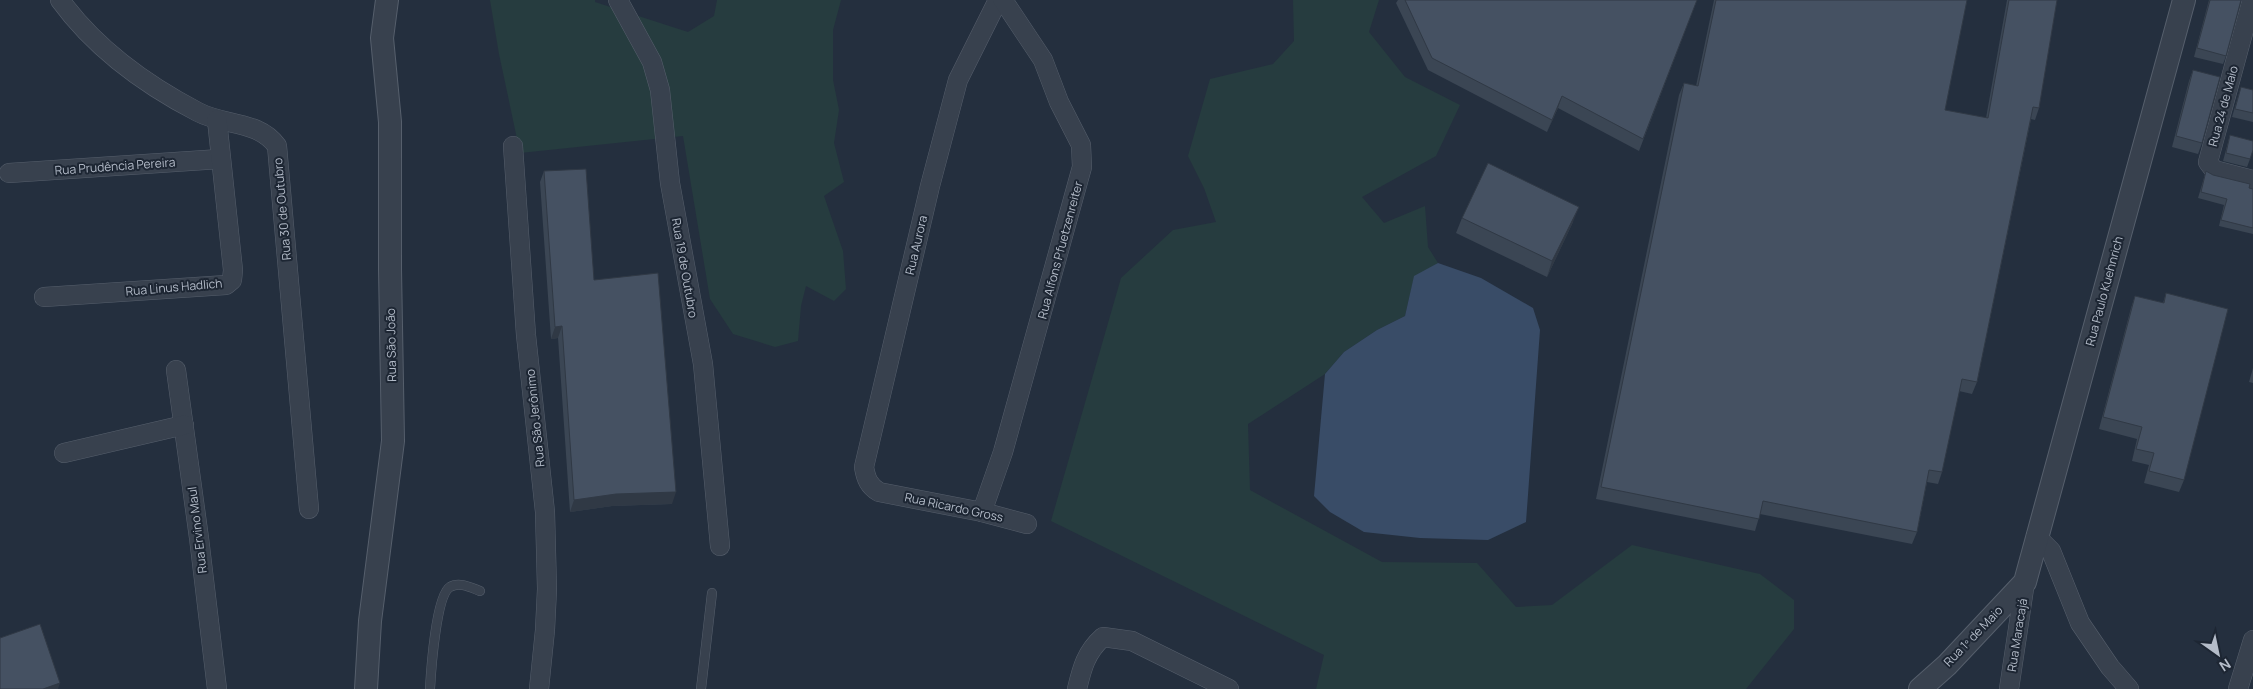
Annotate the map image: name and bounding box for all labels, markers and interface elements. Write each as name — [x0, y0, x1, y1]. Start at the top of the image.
street label: Rua 24 de Maio — [2204, 64, 2242, 148]
street label: Rua Prudência Pereira — [54, 153, 176, 179]
street label: Rua 30 de Outubro — [269, 157, 295, 261]
street label: Rua Alfons Pfuetzenreiter — [1033, 179, 1087, 321]
street label: Rua Aurora — [901, 214, 931, 276]
street label: Rua 19 de Outubro — [668, 217, 702, 319]
street label: Rua Paulo Kuehnrich — [2081, 234, 2127, 348]
street label: Rua Linus Hadlich — [125, 274, 223, 300]
street label: Rua São João — [382, 308, 400, 382]
street label: Rua São Jerônimo — [521, 368, 549, 468]
street label: Rua Ervino Maul — [183, 486, 211, 574]
street label: Rua Ricardo Gross — [903, 488, 1005, 526]
street label: Rua Maracajá — [2003, 597, 2031, 673]
street label: Rua 1º de Maio — [1940, 602, 2006, 670]
north arrow — [2193, 629, 2243, 679]
text: N — [2216, 655, 2235, 676]

